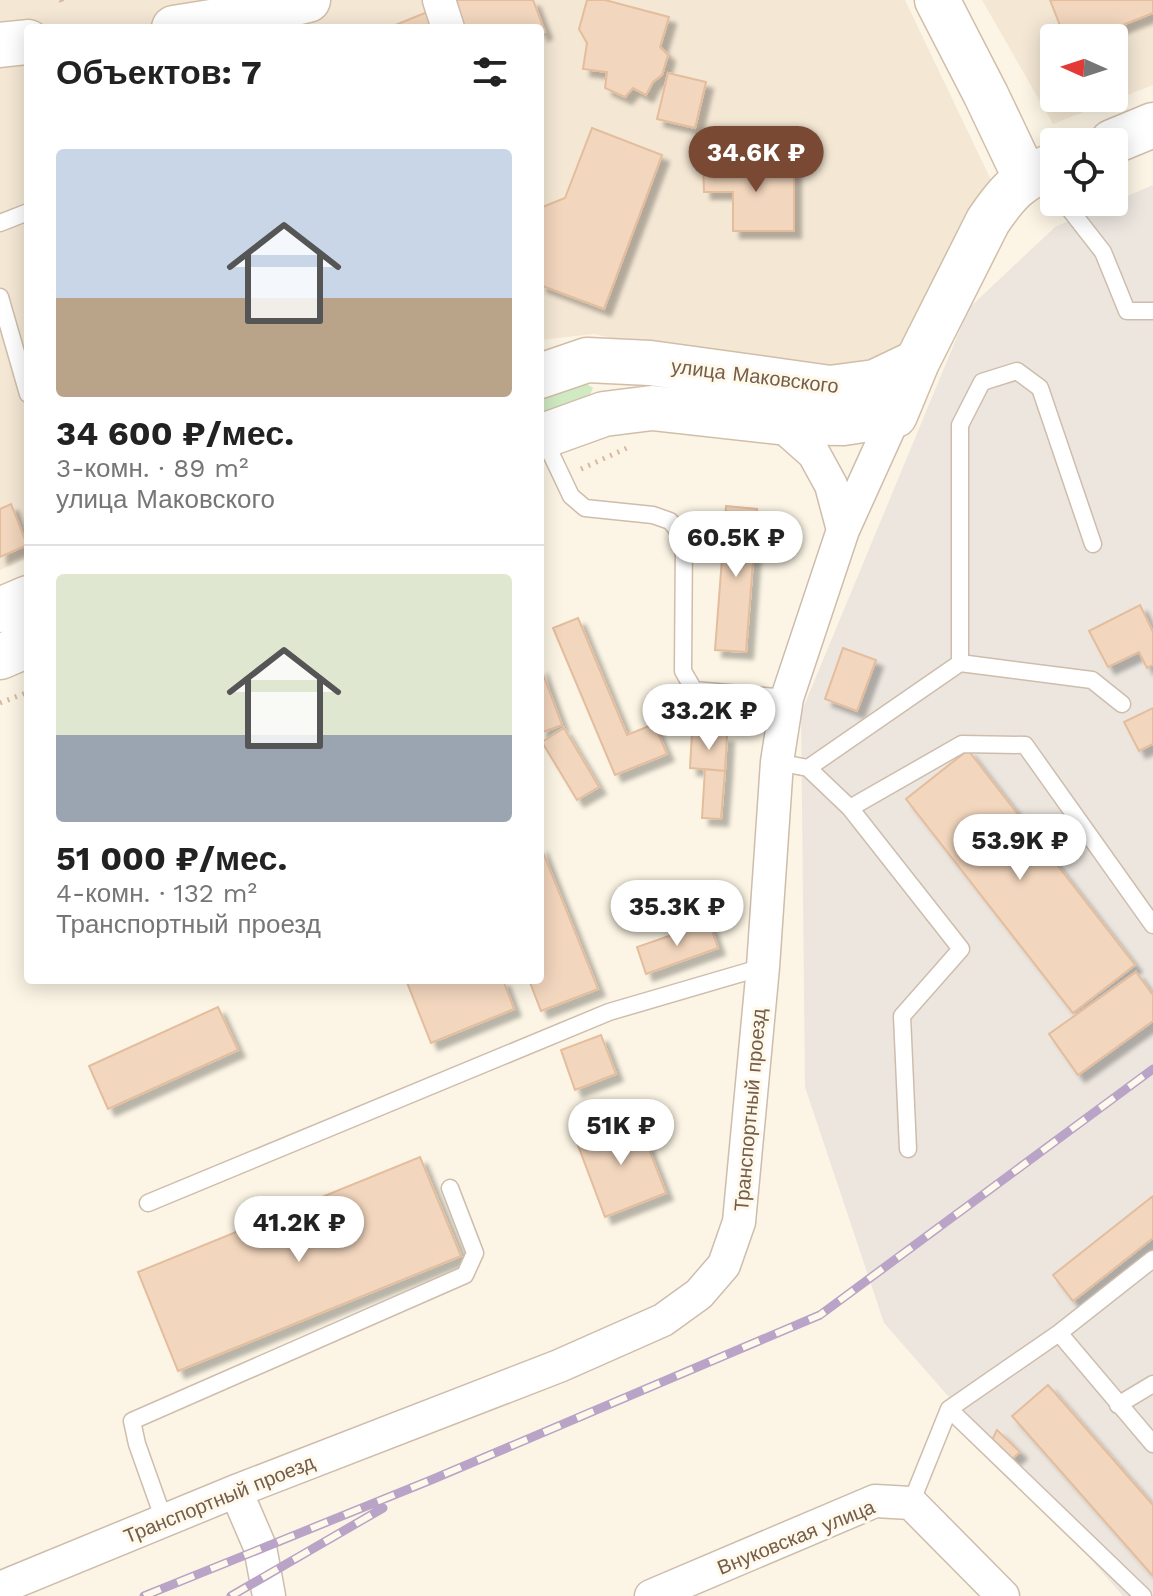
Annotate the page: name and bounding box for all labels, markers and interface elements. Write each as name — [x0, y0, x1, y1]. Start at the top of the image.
north arrow — [1040, 24, 1128, 112]
map controls — [1040, 24, 1128, 216]
icon: filters — [468, 50, 512, 94]
text: Объектов: 7 — [56, 52, 262, 92]
pin: 34.6K ₽ — [682, 126, 830, 194]
button: locate — [1040, 128, 1128, 216]
text: 34.6K ₽ — [707, 137, 805, 167]
icon: home — [212, 201, 356, 345]
street label: улица Маковского — [670, 354, 840, 398]
text: 34 600 ₽/мес. — [56, 413, 294, 453]
text: 3-комн. · 89 m² — [56, 453, 249, 483]
text: улица Маковского — [56, 484, 275, 514]
pin: 60.5K ₽ — [662, 511, 810, 579]
text: 60.5K ₽ — [687, 522, 785, 552]
icon: home — [212, 626, 356, 770]
pin: 33.2K ₽ — [635, 684, 783, 752]
text: 33.2K ₽ — [660, 695, 758, 725]
pin: 53.9K ₽ — [946, 814, 1094, 882]
text: 53.9K ₽ — [971, 825, 1069, 855]
text: 51 000 ₽/мес. — [56, 838, 287, 878]
text: 4-комн. · 132 m² — [56, 878, 257, 908]
pin: 35.3K ₽ — [603, 880, 751, 948]
text: 35.3K ₽ — [629, 891, 725, 921]
text: Транспортный проезд — [56, 909, 321, 939]
street label: Транспортный проезд — [729, 1007, 771, 1213]
pin: 51K ₽ — [565, 1099, 677, 1167]
text: 51K ₽ — [586, 1110, 656, 1140]
pin: 41.2K ₽ — [225, 1196, 373, 1264]
text: 41.2K ₽ — [252, 1207, 346, 1237]
street label: Транспортный проезд — [120, 1450, 318, 1548]
street label: Внуковская улица — [714, 1494, 879, 1580]

